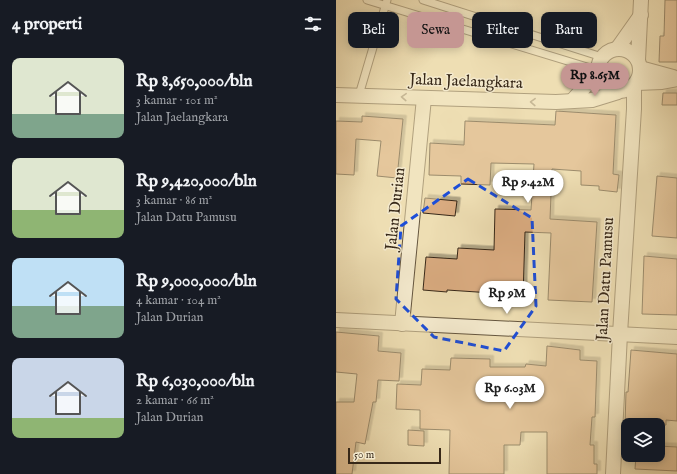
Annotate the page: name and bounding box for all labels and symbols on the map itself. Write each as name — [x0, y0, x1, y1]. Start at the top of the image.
pin: Rp 8.65M — [554, 63, 636, 97]
street label: Jalan Jaelangkara — [407, 70, 523, 94]
one-way arrow — [401, 92, 407, 101]
one-way arrow — [530, 97, 536, 106]
street label: Jalan Durian — [382, 166, 410, 253]
pin: Rp 9.42M — [487, 170, 569, 204]
street label: Jalan Datu Pamusu — [593, 217, 619, 343]
pin: Rp 9M — [479, 281, 535, 315]
pin: Rp 6.03M — [469, 376, 551, 410]
scale bar — [348, 446, 441, 465]

